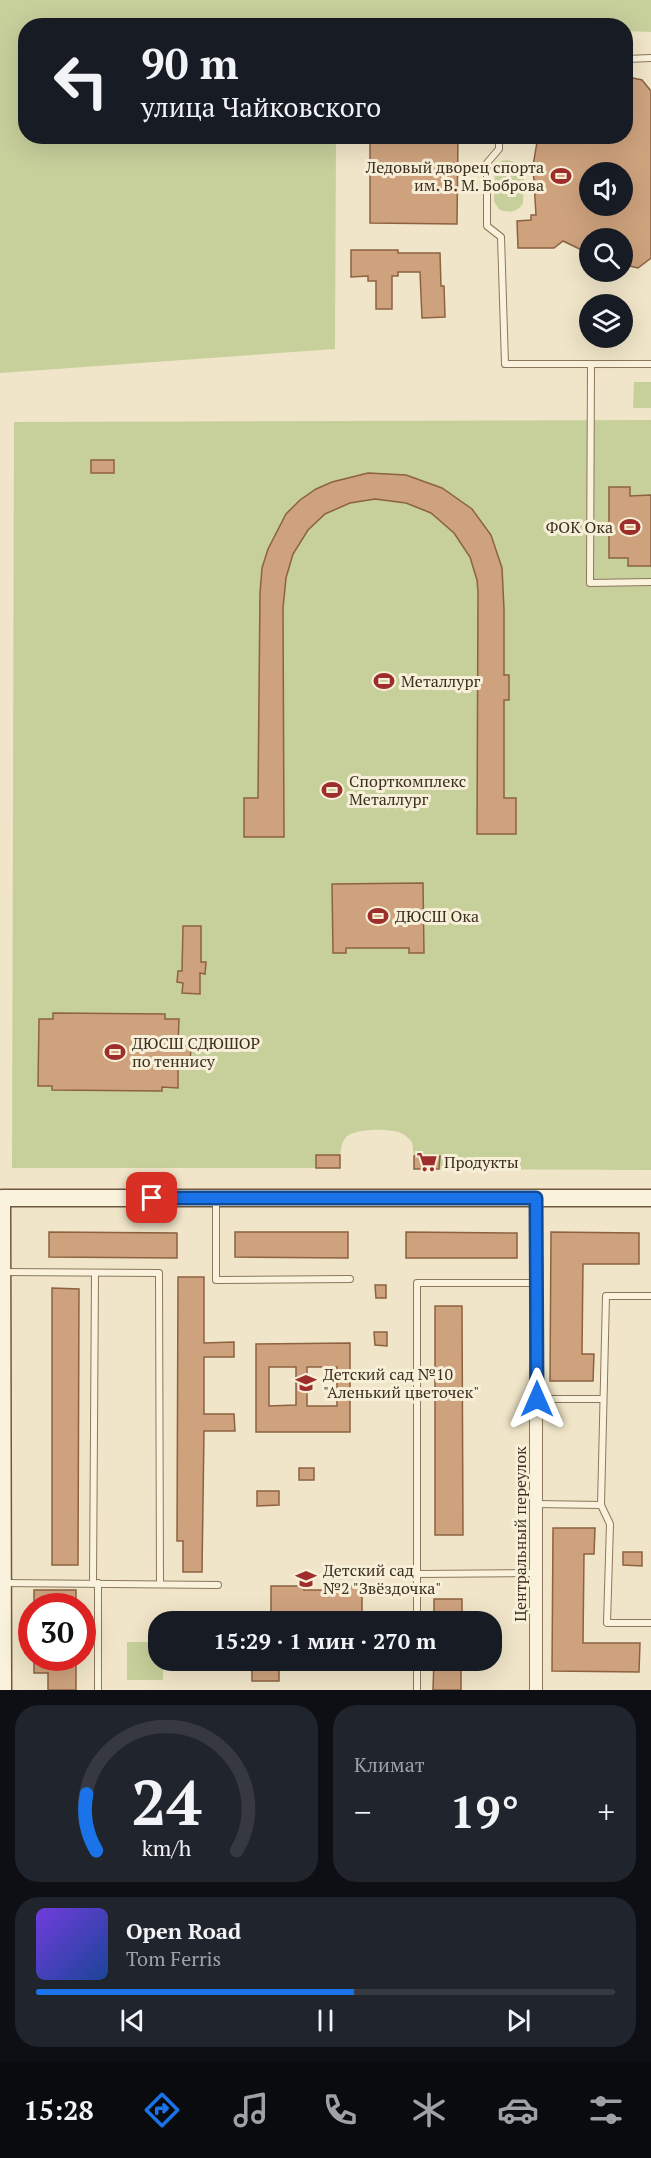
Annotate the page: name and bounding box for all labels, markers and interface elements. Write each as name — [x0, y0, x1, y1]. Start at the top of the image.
text: 90 m — [141, 35, 239, 91]
icon: left — [42, 42, 120, 120]
text: улица Чайковского — [141, 89, 381, 125]
place label: Ледовый дворец спорта им. В. М. Боброва — [365, 156, 544, 196]
map controls — [579, 162, 633, 348]
button: sound — [579, 162, 633, 216]
sports icon: Ледовый дворец спорта им. В. М. Боброва — [549, 164, 573, 188]
button: search — [579, 228, 633, 282]
button: layers — [579, 294, 633, 348]
sports icon: ФОК Ока — [618, 515, 642, 539]
place label: ФОК Ока — [546, 516, 613, 538]
sports icon: Металлург — [372, 669, 396, 693]
place label: Металлург — [401, 670, 480, 692]
place label: Спорткомплекс Металлург — [349, 770, 466, 810]
sports icon: Спорткомплекс Металлург — [320, 778, 344, 802]
sports icon: ДЮСШ Ока — [366, 904, 390, 928]
place label: ДЮСШ Ока — [395, 905, 479, 927]
place label: ДЮСШ СДЮШОР по теннису — [132, 1032, 260, 1072]
sports icon: ДЮСШ СДЮШОР по теннису — [103, 1040, 127, 1064]
supermarket icon: Продукты — [415, 1150, 439, 1174]
place label: Продукты — [444, 1151, 519, 1173]
pin — [126, 1172, 177, 1223]
icon: arrive — [135, 1181, 168, 1214]
place label: Детский сад №10 "Аленький цветочек" — [323, 1363, 479, 1403]
position arrow — [505, 1367, 569, 1431]
school or university icon: Детский сад №10 "Аленький цветочек" — [294, 1371, 318, 1395]
street label: Центральный переулок — [509, 1446, 531, 1622]
place label: Детский сад №2 "Звёздочка" — [323, 1559, 441, 1599]
school or university icon: Детский сад №2 "Звёздочка" — [294, 1567, 318, 1591]
speed limit sign: 30 — [18, 1593, 96, 1671]
text: 15:29 · 1 мин · 270 m — [214, 1626, 436, 1655]
text: Климат — [354, 1751, 425, 1778]
text: 24 — [131, 1760, 202, 1843]
text: 19° — [450, 1781, 519, 1841]
text: − — [354, 1790, 372, 1833]
text: + — [597, 1790, 615, 1833]
text: km/h — [142, 1834, 192, 1862]
text: Open Road — [126, 1916, 241, 1945]
text: Tom Ferris — [126, 1945, 221, 1972]
icon: previous — [116, 2004, 149, 2037]
icon: pause — [309, 2004, 342, 2037]
icon: next — [502, 2004, 535, 2037]
icon: directions — [141, 2089, 183, 2131]
icon: music — [230, 2089, 272, 2131]
icon: phone — [319, 2089, 361, 2131]
icon: climate — [408, 2089, 450, 2131]
icon: car — [497, 2089, 539, 2131]
icon: filters — [585, 2089, 627, 2131]
text: 15:28 — [23, 2092, 94, 2128]

